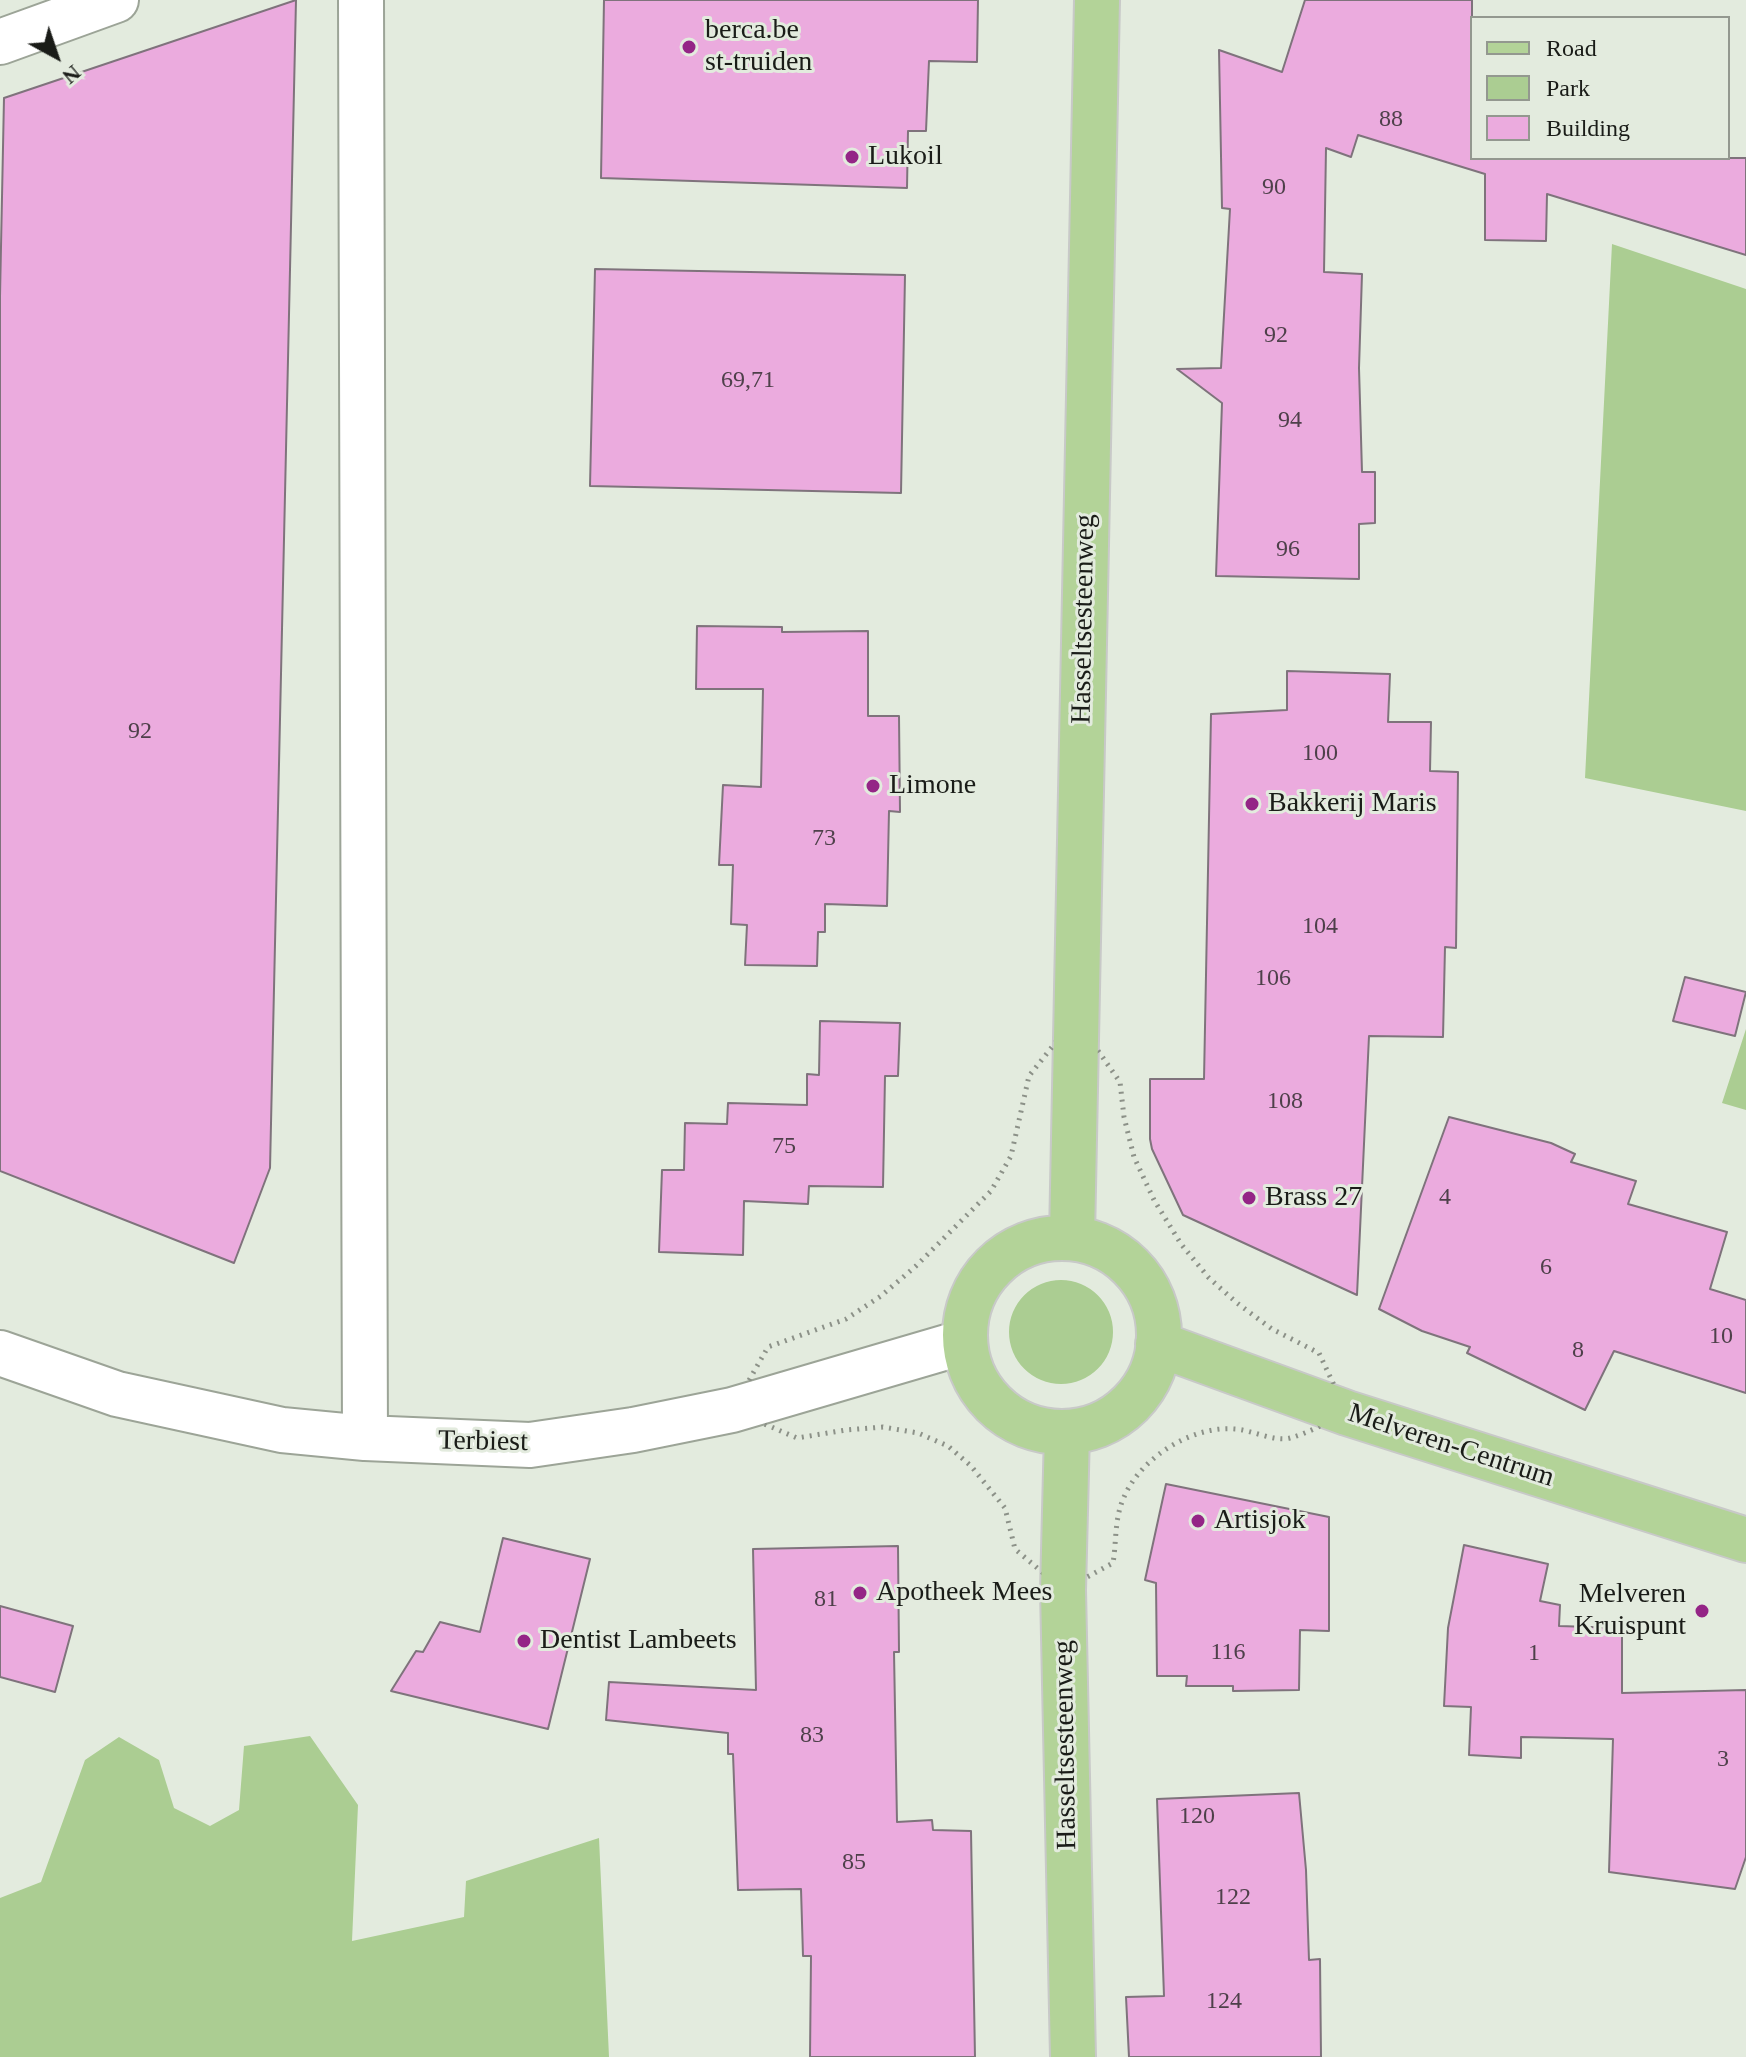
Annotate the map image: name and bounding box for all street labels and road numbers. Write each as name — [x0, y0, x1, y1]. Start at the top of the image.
street label: Hasseltsesteenweg — [1065, 514, 1103, 724]
street label: Melveren-Centrum — [1344, 1397, 1558, 1495]
street label: Terbiest — [438, 1424, 528, 1460]
street label: Hasseltsesteenweg — [1047, 1640, 1085, 1850]

